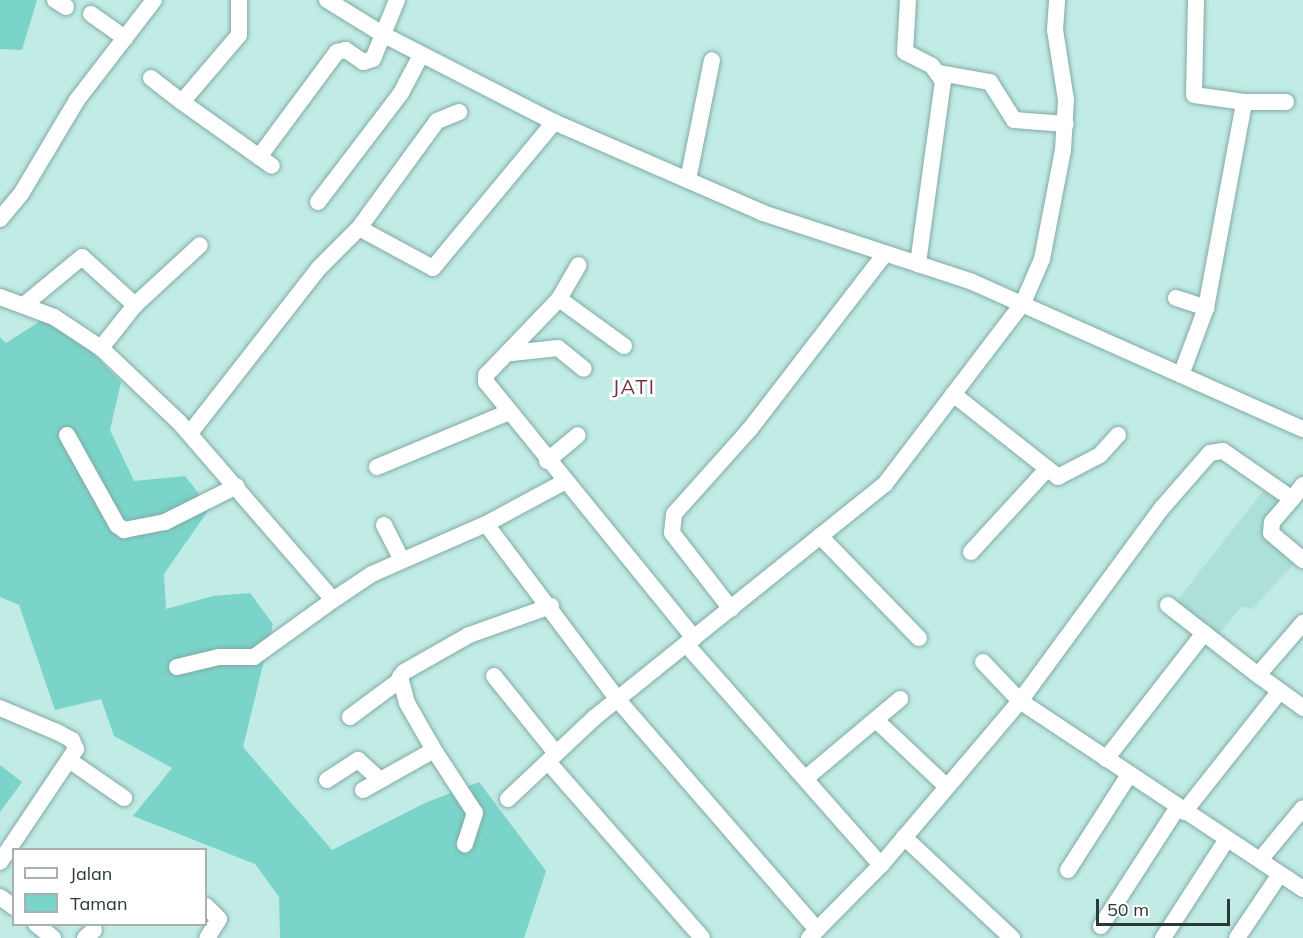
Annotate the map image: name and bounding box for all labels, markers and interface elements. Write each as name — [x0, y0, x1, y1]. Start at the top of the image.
district label: JATI — [612, 374, 656, 398]
legend — [12, 848, 207, 926]
text: Jalan — [70, 862, 112, 885]
scale bar — [1099, 887, 1232, 925]
text: Taman — [70, 892, 127, 915]
text: 50 m — [1107, 898, 1149, 921]

